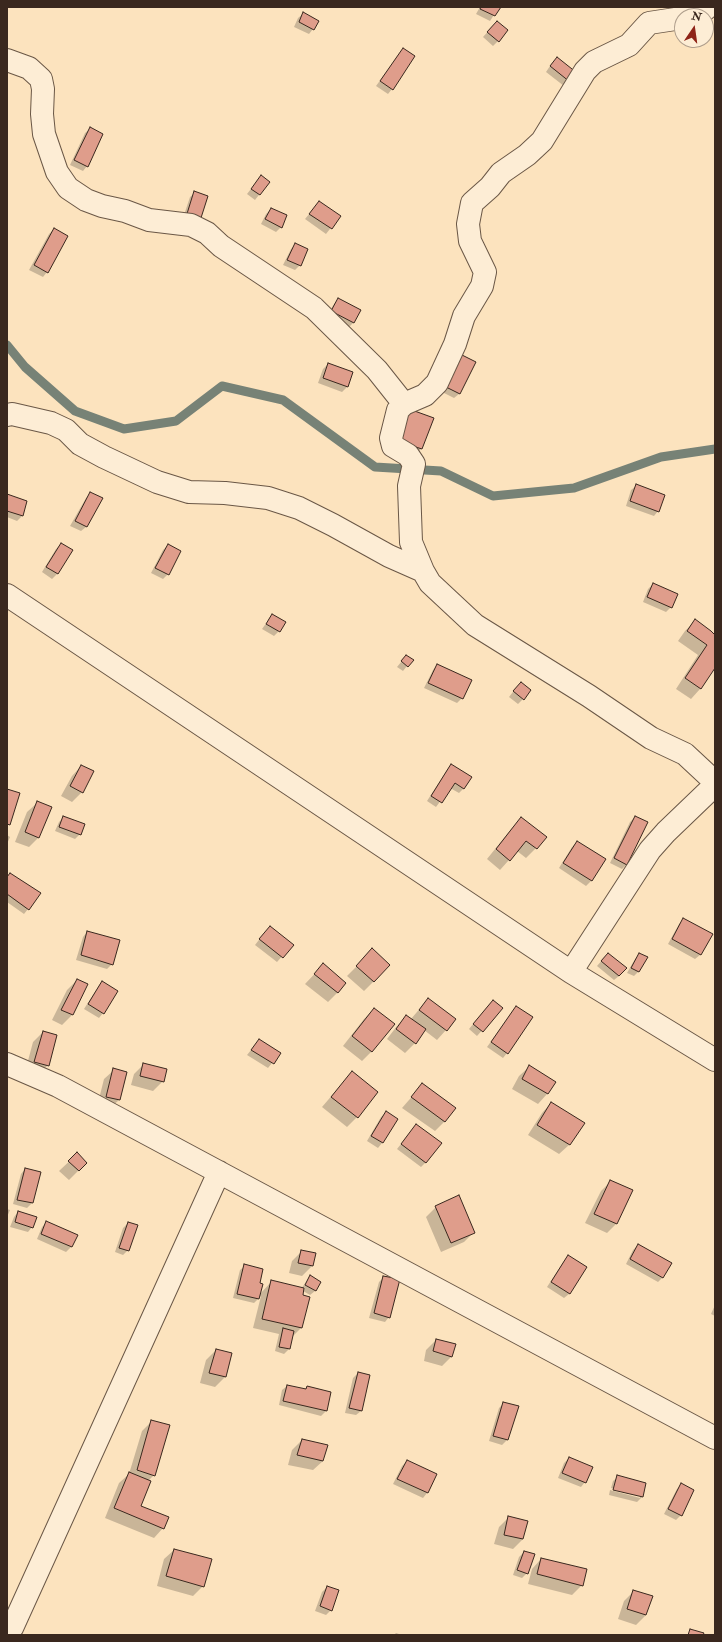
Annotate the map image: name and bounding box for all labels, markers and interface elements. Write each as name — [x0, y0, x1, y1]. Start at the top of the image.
north arrow — [674, 8, 714, 48]
text: N — [690, 9, 703, 24]

